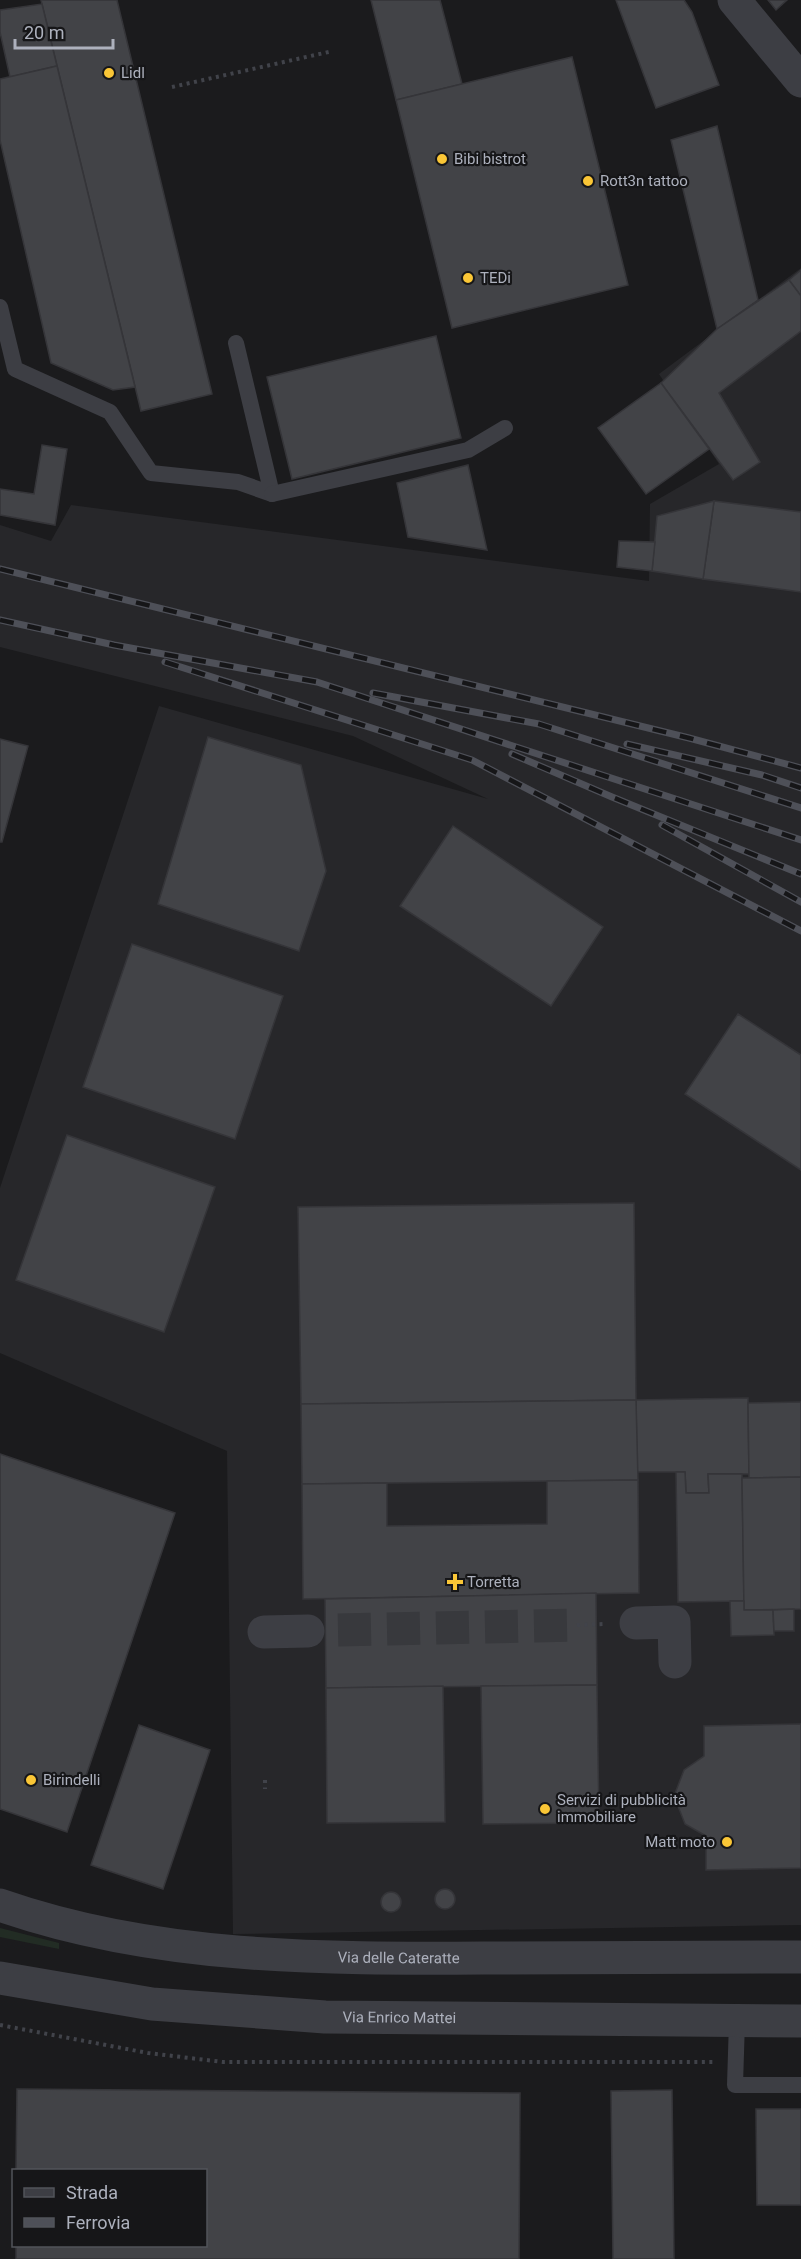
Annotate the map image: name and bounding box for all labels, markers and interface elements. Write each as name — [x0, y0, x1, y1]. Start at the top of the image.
scale bar — [15, 12, 112, 50]
text: 20 m — [24, 22, 64, 43]
place label: Lidl — [121, 64, 145, 82]
marker: Lidl — [102, 66, 116, 80]
place label: Bibi bistrot — [454, 150, 526, 168]
marker: Bibi bistrot — [435, 152, 449, 166]
place label: Rott3n tattoo — [600, 172, 688, 190]
marker: Rott3n tattoo — [581, 174, 595, 188]
place label: TEDi — [480, 269, 511, 287]
marker: TEDi — [461, 271, 475, 285]
place label: Torretta — [467, 1573, 520, 1591]
marker: Torretta — [448, 1575, 462, 1589]
place label: Birindelli — [43, 1771, 100, 1789]
marker: Birindelli — [24, 1773, 38, 1787]
place label: Servizi di pubblicità immobiliare — [557, 1791, 686, 1826]
marker: Servizi di pubblicità immobiliare — [538, 1802, 552, 1816]
place label: Matt moto — [645, 1833, 715, 1851]
marker: Matt moto — [720, 1835, 734, 1849]
street label: Via delle Cateratte — [337, 1948, 460, 1967]
street label: Via Enrico Mattei — [342, 2008, 456, 2027]
legend — [12, 2169, 207, 2247]
text: Strada — [66, 2182, 118, 2203]
text: Ferrovia — [66, 2212, 130, 2233]

